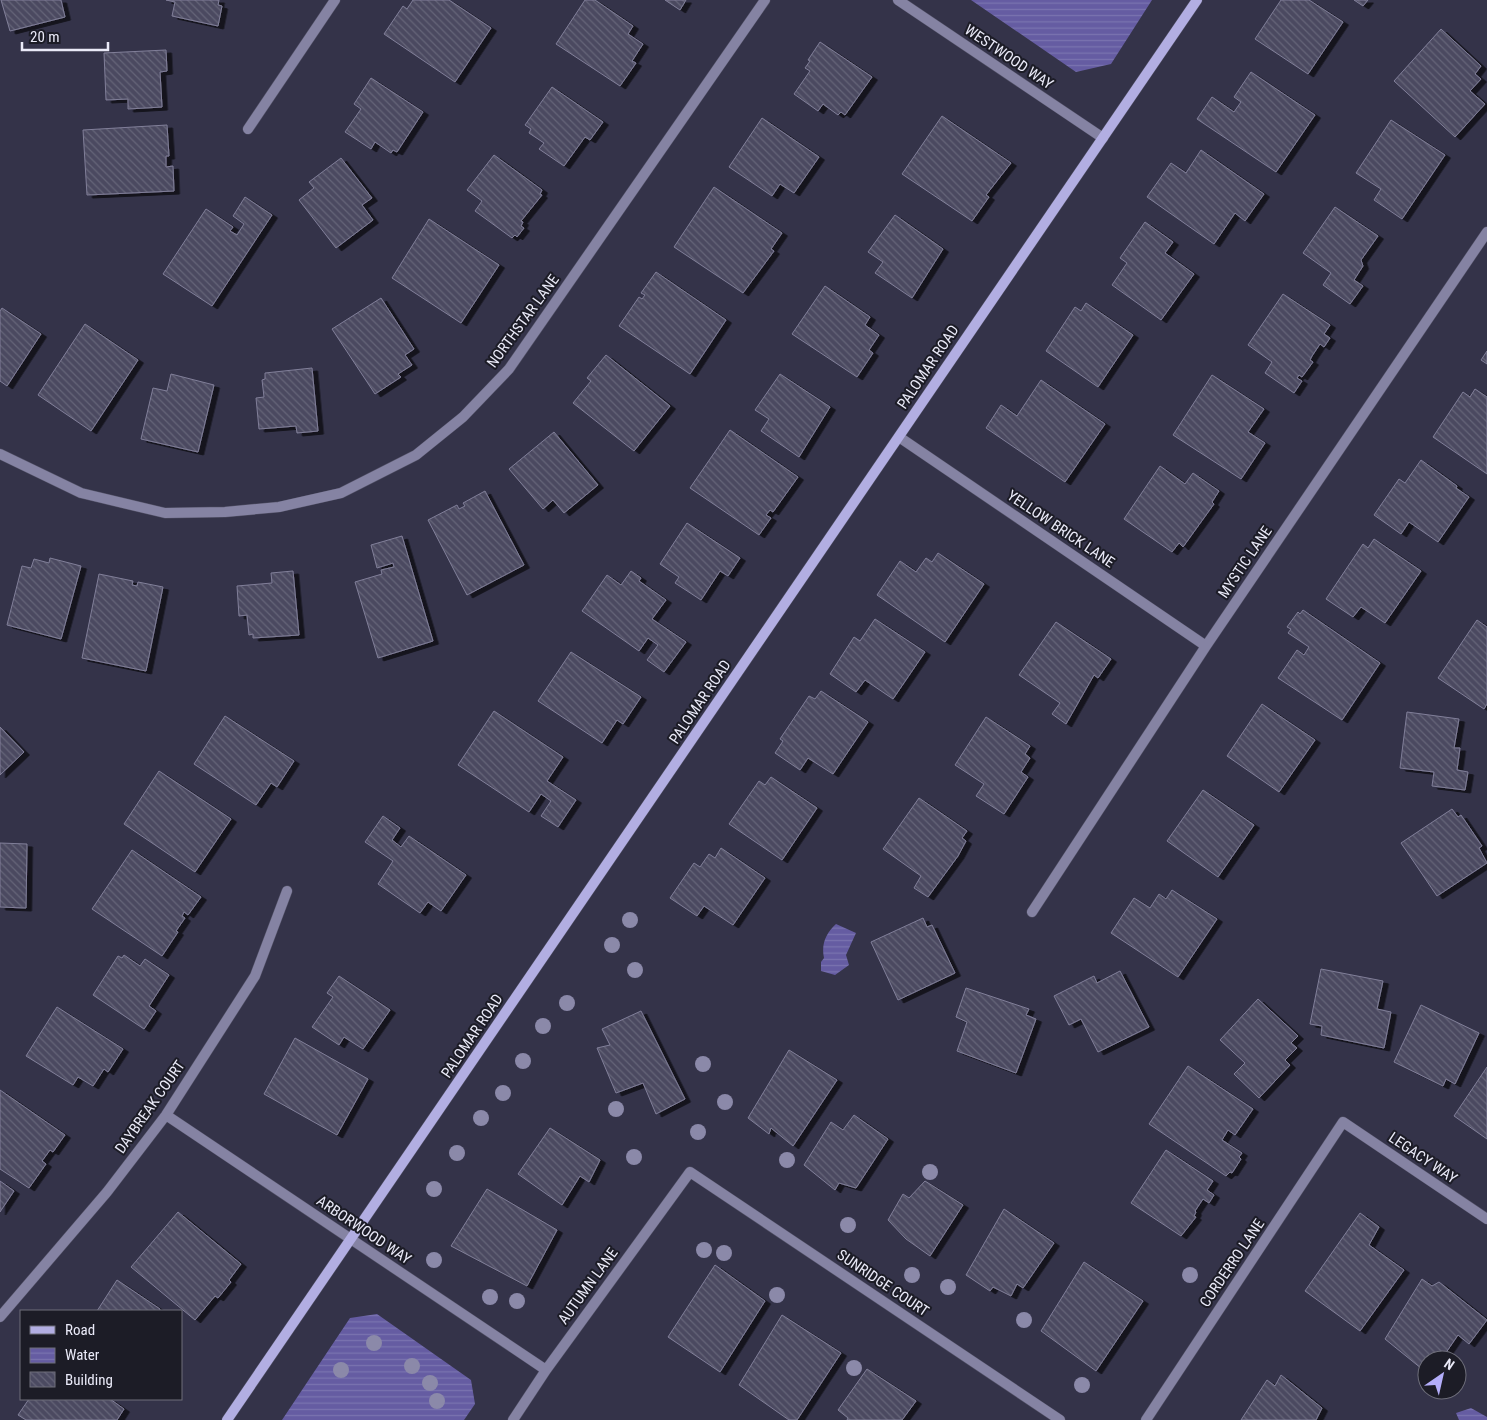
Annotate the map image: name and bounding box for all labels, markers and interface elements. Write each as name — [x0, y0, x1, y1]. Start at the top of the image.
scale bar — [22, 20, 109, 52]
street label: WESTWOOD WAY — [961, 21, 1057, 93]
text: 20 m — [30, 28, 60, 46]
street label: NORTHSTAR LANE — [483, 271, 563, 371]
street label: PALOMAR ROAD — [893, 322, 963, 412]
street label: YELLOW BRICK LANE — [1004, 486, 1118, 572]
street label: MYSTIC LANE — [1214, 523, 1276, 601]
street label: PALOMAR ROAD — [665, 657, 735, 747]
street label: PALOMAR ROAD — [437, 991, 507, 1081]
street label: DAYBREAK COURT — [111, 1057, 189, 1157]
street label: LEGACY WAY — [1385, 1129, 1461, 1188]
street label: ARBORWOOD WAY — [313, 1192, 415, 1268]
street label: CORDERRO LANE — [1196, 1215, 1268, 1311]
street label: AUTUMN LANE — [554, 1244, 622, 1328]
street label: SUNRIDGE COURT — [834, 1246, 932, 1320]
legend — [20, 1310, 182, 1400]
text: Road — [65, 1321, 95, 1339]
text: Water — [65, 1346, 100, 1364]
north arrow — [1417, 1350, 1467, 1400]
text: N — [1441, 1355, 1457, 1373]
text: Building — [65, 1371, 113, 1389]

